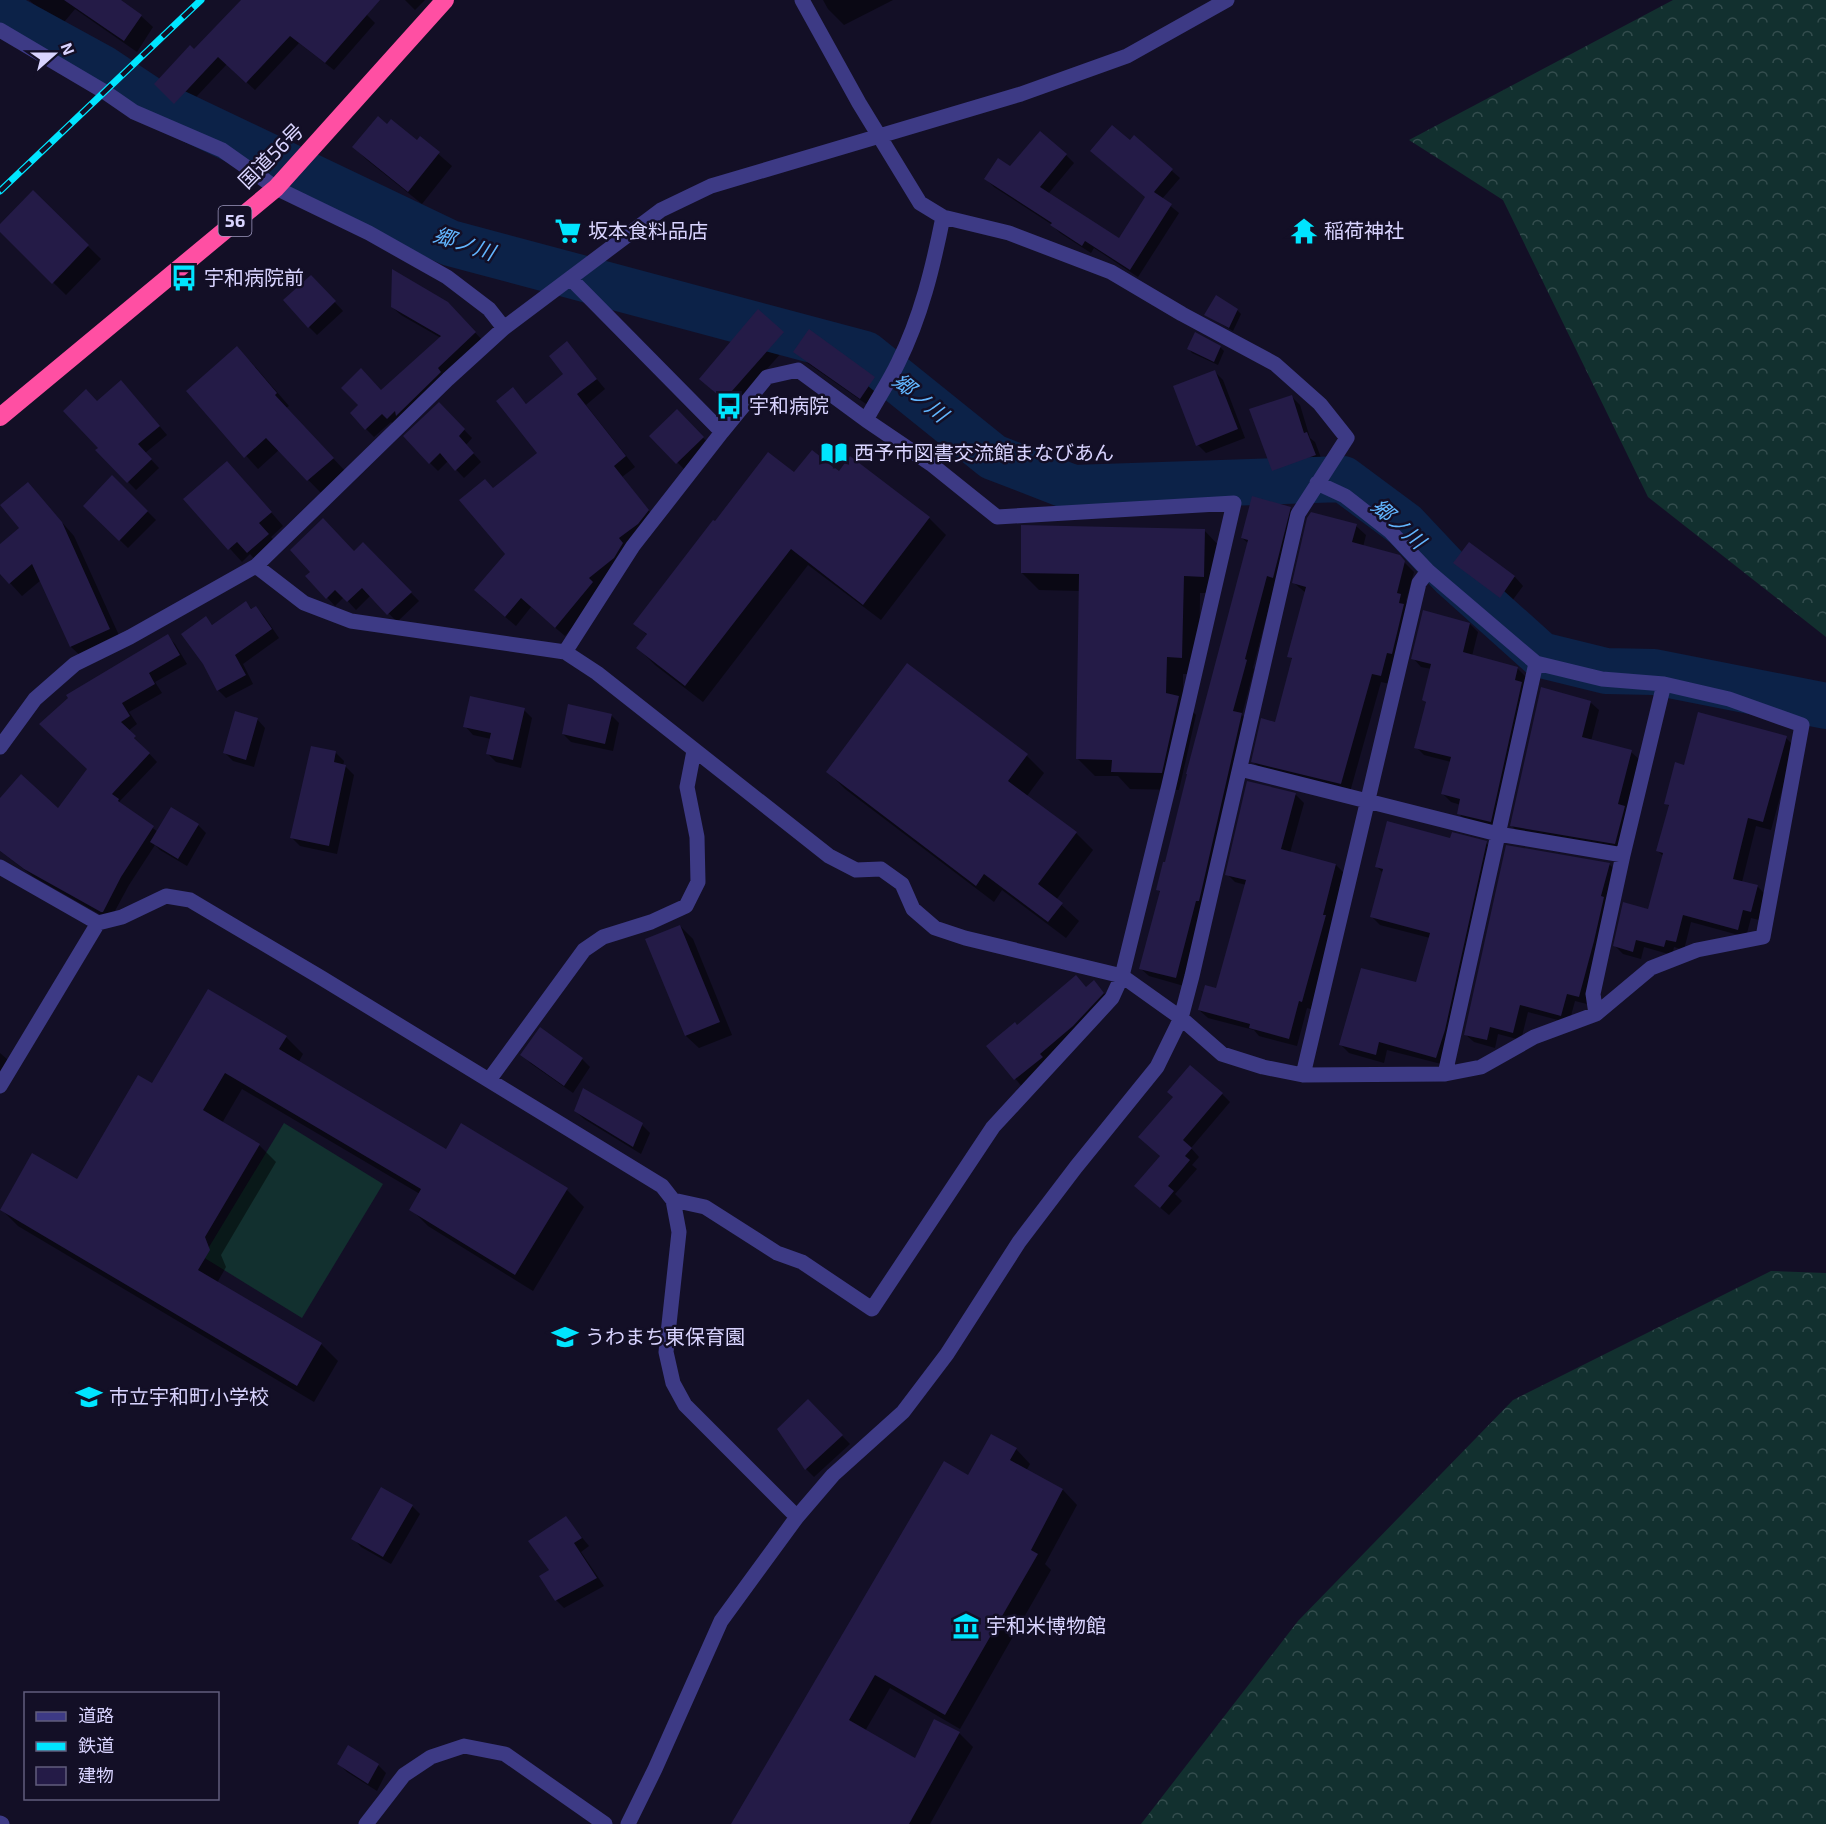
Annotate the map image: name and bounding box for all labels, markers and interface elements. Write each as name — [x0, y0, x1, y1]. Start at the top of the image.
north arrow — [24, 24, 84, 84]
text: N — [58, 40, 79, 57]
street label: 国道56号 — [233, 118, 308, 193]
road number: 56 — [218, 206, 252, 236]
supermarket icon: 坂本食料品店 — [553, 216, 583, 246]
temple icon: 稲荷神社 — [1289, 216, 1319, 246]
place label: 坂本食料品店 — [588, 218, 708, 242]
place label: 稲荷神社 — [1324, 218, 1404, 242]
water label: 郷ノ川 — [431, 221, 500, 265]
bus stop icon: 宇和病院前 — [169, 263, 199, 293]
place label: 宇和病院前 — [204, 265, 304, 289]
water label: 郷ノ川 — [889, 367, 955, 428]
bus stop icon: 宇和病院 — [714, 391, 744, 421]
place label: 宇和病院 — [749, 393, 829, 417]
library icon: 西予市図書交流館まなびあん — [819, 438, 849, 468]
place label: 西予市図書交流館まなびあん — [854, 440, 1114, 464]
water label: 郷ノ川 — [1367, 493, 1432, 554]
school or university icon: うわまち東保育園 — [550, 1322, 580, 1352]
place label: うわまち東保育園 — [585, 1324, 745, 1348]
school or university icon: 市立宇和町小学校 — [74, 1382, 104, 1412]
place label: 市立宇和町小学校 — [109, 1384, 269, 1408]
museum icon: 宇和米博物館 — [951, 1611, 981, 1641]
place label: 宇和米博物館 — [986, 1613, 1106, 1637]
legend — [24, 1692, 219, 1800]
text: 道路 — [78, 1704, 114, 1726]
text: 鉄道 — [78, 1734, 114, 1756]
text: 建物 — [78, 1764, 114, 1786]

